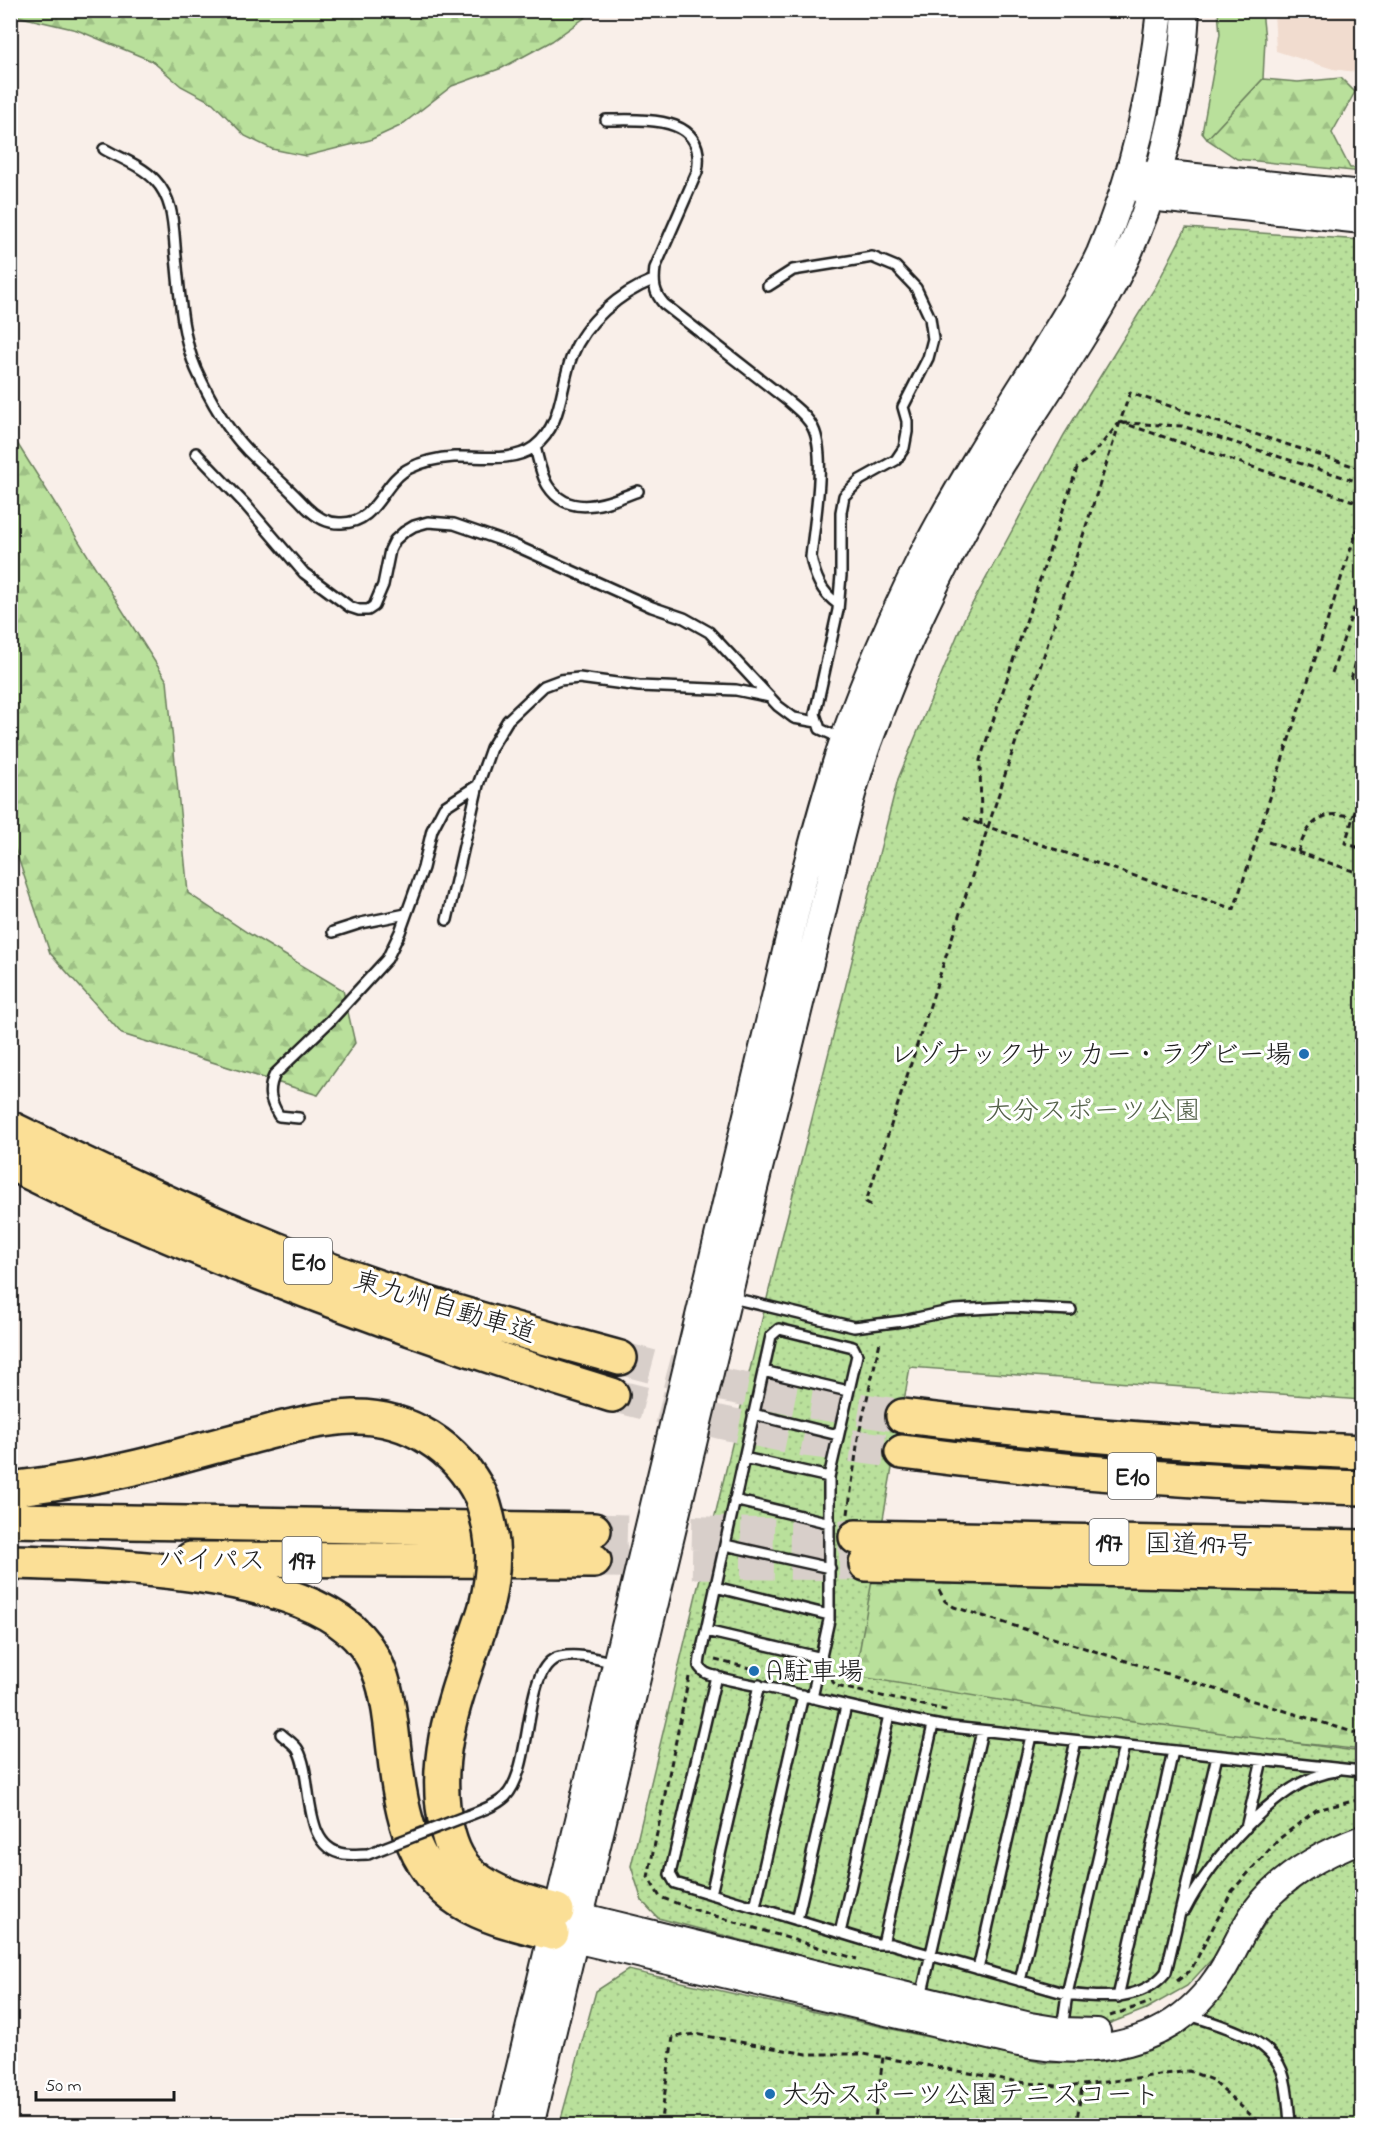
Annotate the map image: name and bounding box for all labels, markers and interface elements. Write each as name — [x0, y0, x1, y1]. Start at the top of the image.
place label: レゾナックサッカー・ラグビー場 — [889, 1037, 1292, 1076]
marker: レゾナックサッカー・ラグビー場 — [1297, 1047, 1311, 1061]
park label: 大分スポーツ公園 — [985, 1093, 1201, 1132]
road number: E10 — [284, 1238, 332, 1284]
street label: 東九州自動車道 — [348, 1262, 540, 1355]
road number: E10 — [1108, 1453, 1156, 1499]
road number: 197 — [1090, 1519, 1128, 1565]
street label: 国道197号 — [1144, 1526, 1254, 1567]
road number: 197 — [282, 1537, 322, 1583]
street label: バイパス — [158, 1541, 266, 1582]
place label: A駐車場 — [766, 1654, 864, 1693]
marker: A駐車場 — [747, 1664, 761, 1678]
scale bar — [36, 2064, 174, 2102]
text: 50 m — [45, 2074, 82, 2100]
place label: 大分スポーツ公園テニスコート — [782, 2077, 1160, 2116]
marker: 大分スポーツ公園テニスコート — [763, 2087, 777, 2101]

